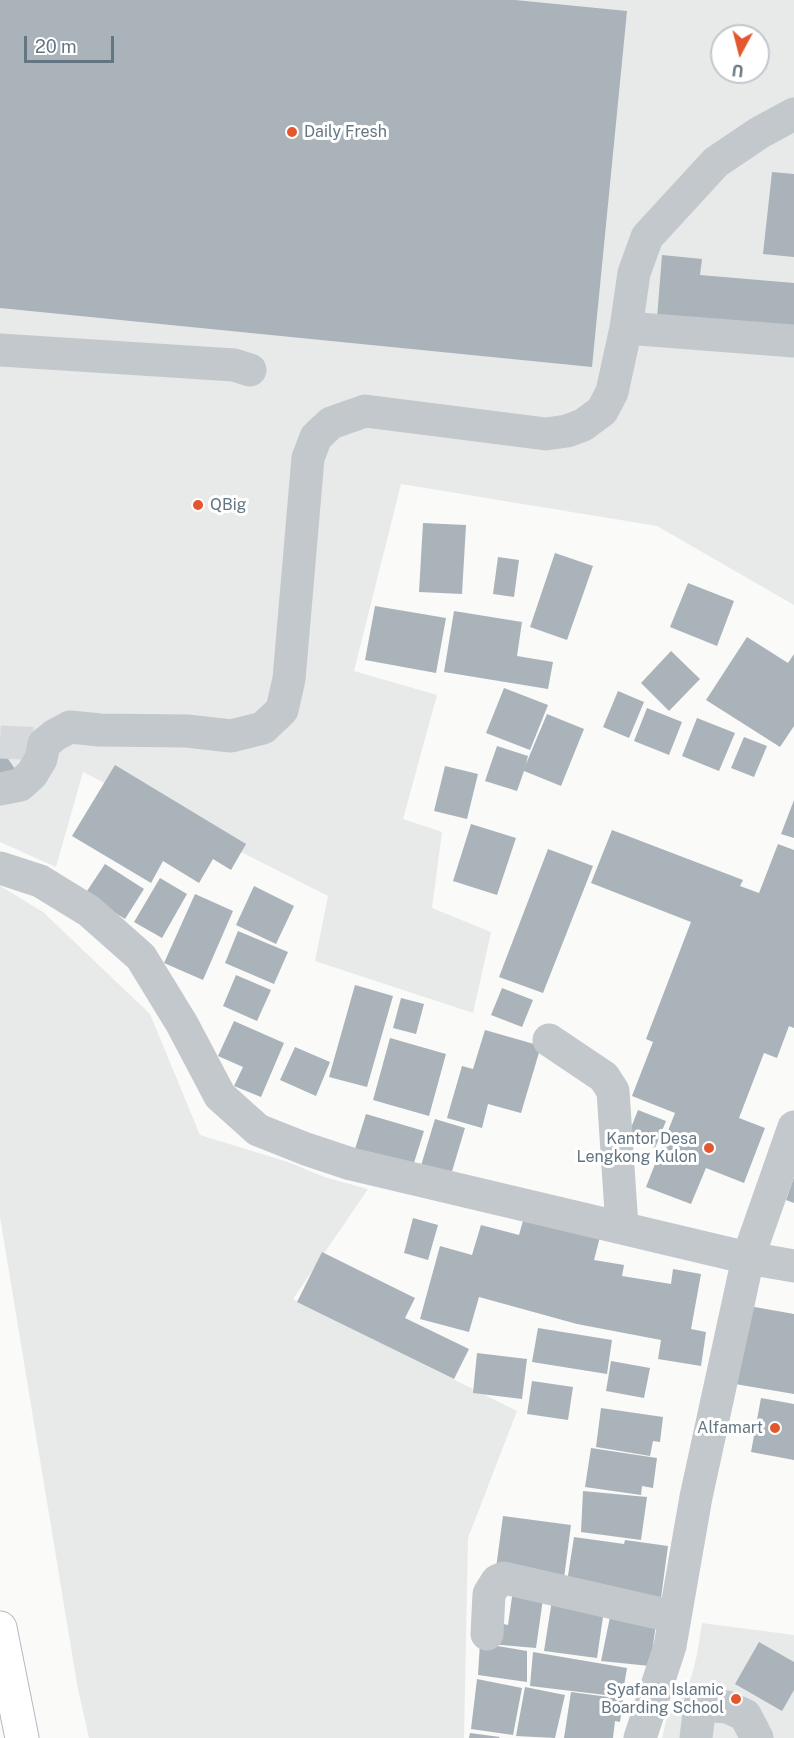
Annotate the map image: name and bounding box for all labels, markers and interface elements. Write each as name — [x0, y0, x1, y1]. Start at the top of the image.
scale bar — [27, 24, 117, 62]
north arrow — [710, 24, 770, 84]
text: 20 m — [35, 36, 77, 57]
text: U — [731, 60, 745, 81]
place label: Daily Fresh — [304, 122, 387, 142]
marker: Daily Fresh — [285, 125, 299, 139]
place label: QBig — [210, 495, 247, 515]
marker: QBig — [191, 498, 205, 512]
place label: Kantor Desa Lengkong Kulon — [577, 1129, 697, 1167]
marker: Kantor Desa Lengkong Kulon — [702, 1141, 716, 1155]
place label: Alfamart — [697, 1418, 763, 1438]
marker: Alfamart — [768, 1421, 782, 1435]
place label: Syafana Islamic Boarding School — [601, 1680, 724, 1718]
marker: Syafana Islamic Boarding School — [729, 1692, 743, 1706]

